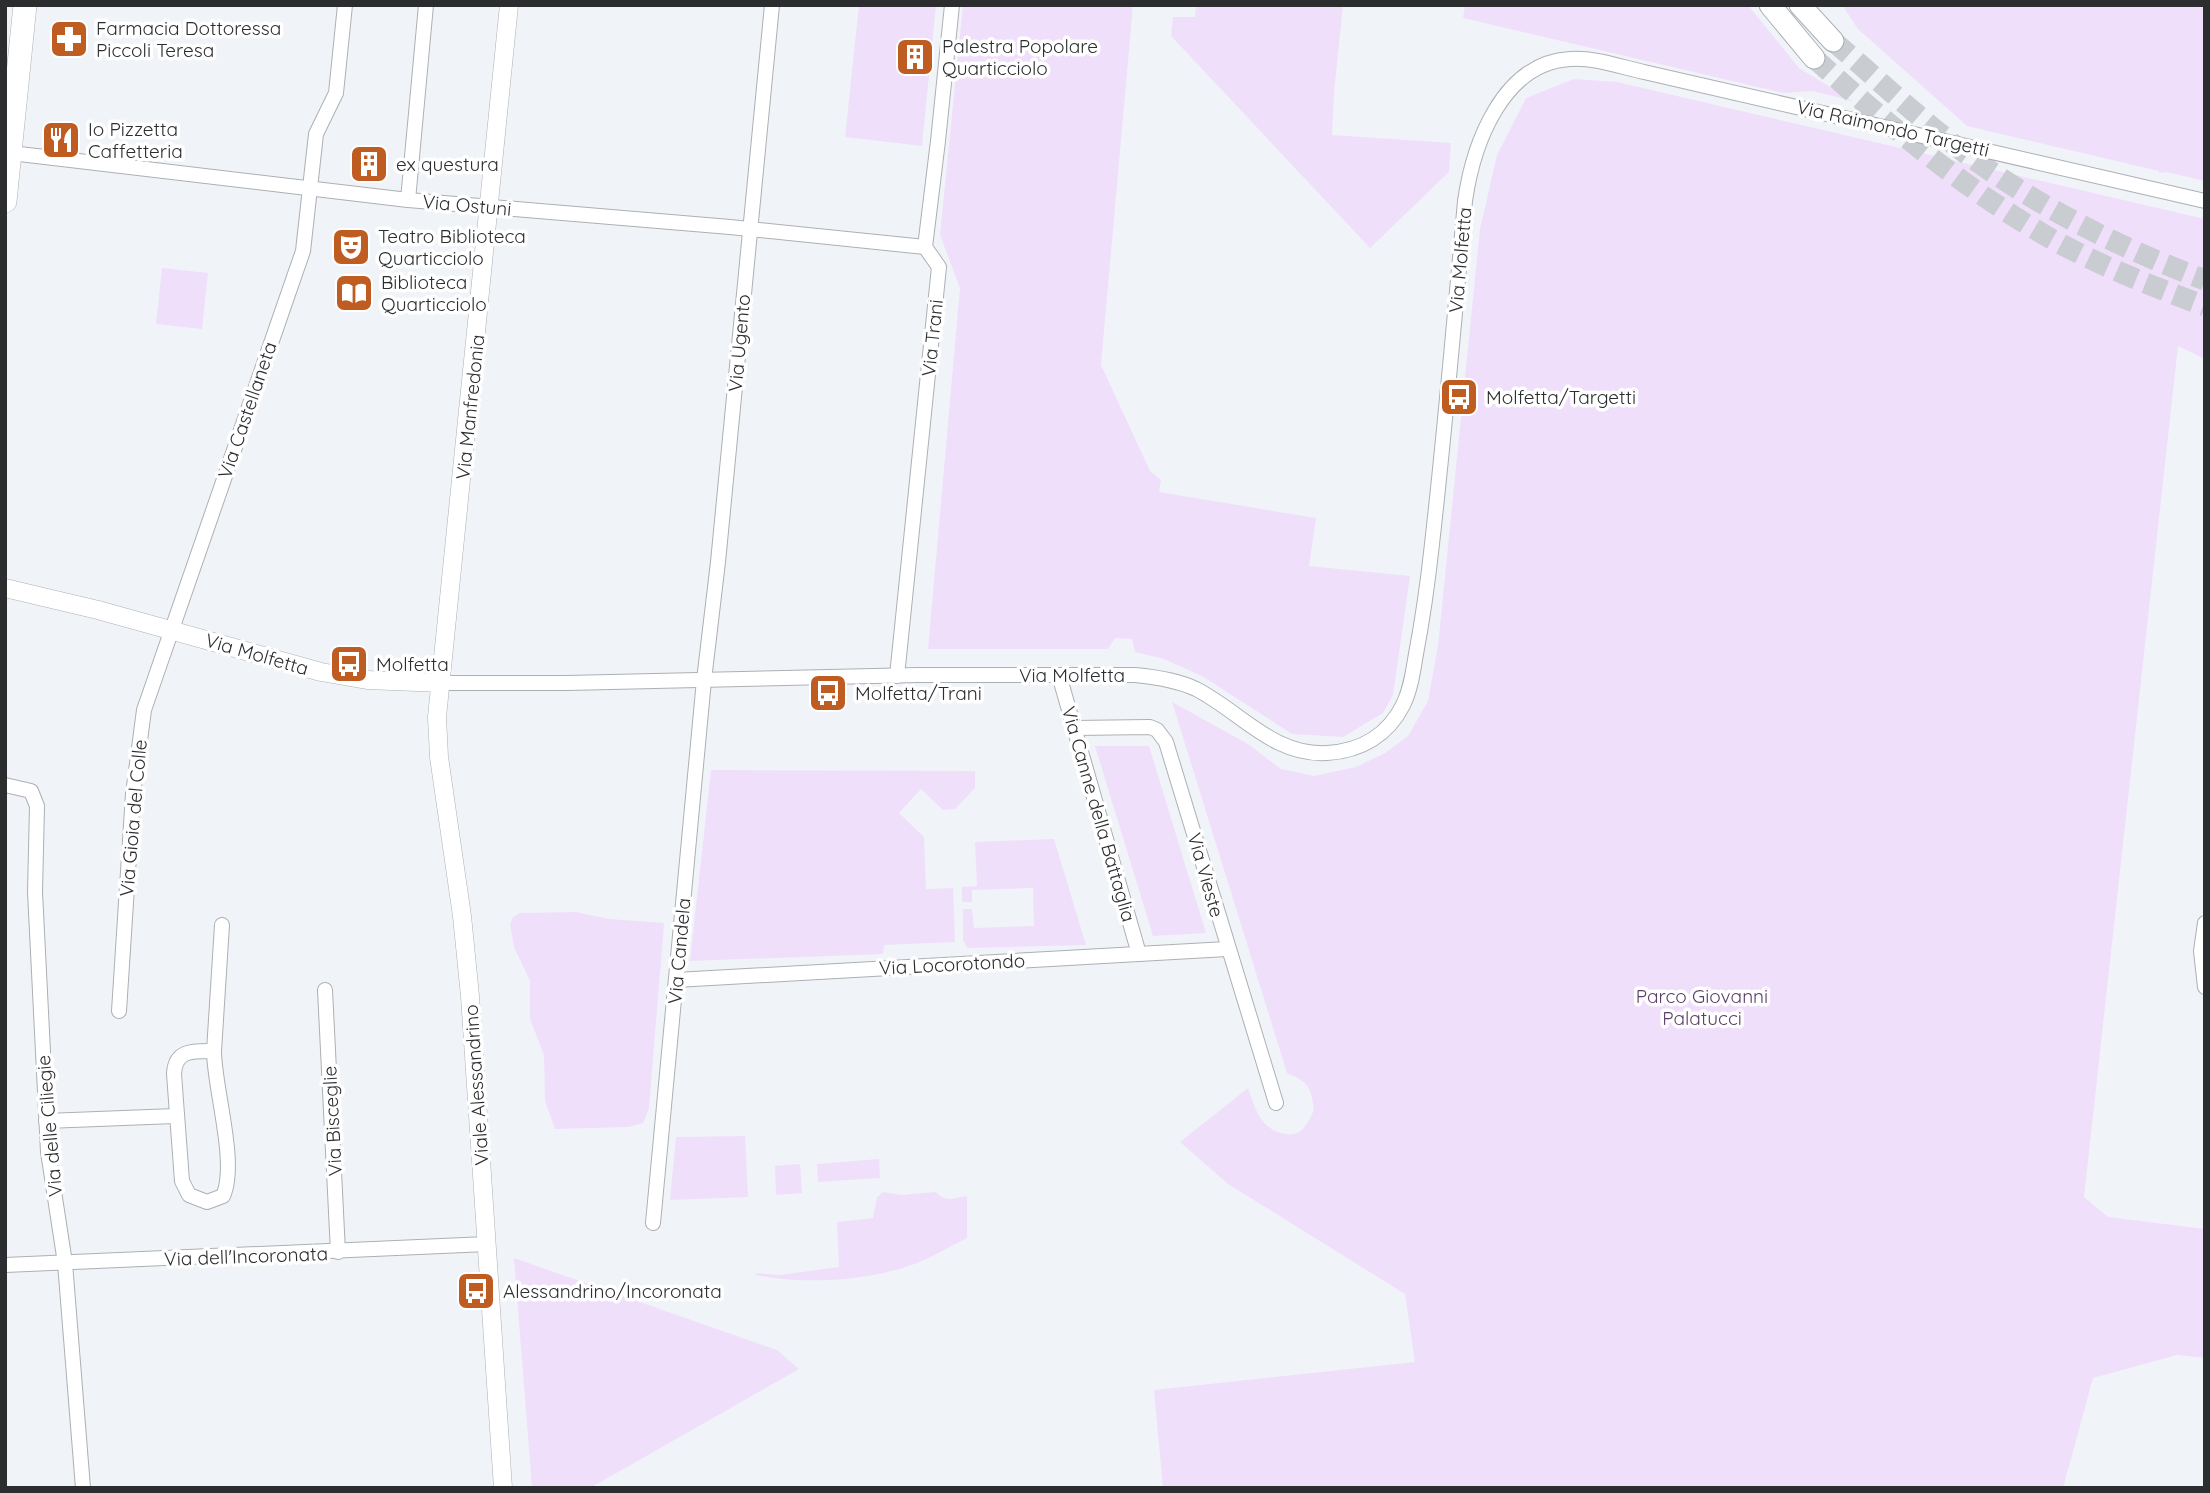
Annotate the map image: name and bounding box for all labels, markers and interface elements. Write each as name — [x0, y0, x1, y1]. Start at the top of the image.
place label: Farmacia Dottoressa Piccoli Teresa — [96, 16, 281, 62]
pharmacy icon: Farmacia Dottoressa Piccoli Teresa — [48, 18, 90, 60]
place label: Palestra Popolare Quarticciolo — [942, 34, 1098, 80]
building icon: Palestra Popolare Quarticciolo — [894, 36, 936, 78]
street label: Via Raimondo Targetti — [1794, 94, 1992, 162]
place label: Io Pizzetta Caffetteria — [88, 117, 183, 163]
restaurant icon: Io Pizzetta Caffetteria — [40, 119, 82, 161]
building icon: ex questura — [348, 143, 390, 185]
place label: ex questura — [396, 152, 499, 176]
street label: Via Ostuni — [422, 189, 512, 221]
street label: Via Molfetta — [1443, 206, 1477, 314]
place label: Teatro Biblioteca Quarticciolo — [378, 224, 526, 270]
theatre icon: Teatro Biblioteca Quarticciolo — [330, 226, 372, 268]
place label: Biblioteca Quarticciolo — [381, 270, 487, 316]
library icon: Biblioteca Quarticciolo — [333, 272, 375, 314]
street label: Via Ugento — [723, 293, 755, 393]
street label: Via Trani — [916, 298, 948, 378]
street label: Via Manfredonia — [450, 333, 490, 481]
street label: Via Castellaneta — [212, 338, 282, 482]
bus stop icon: Molfetta/Targetti — [1438, 376, 1480, 418]
place label: Molfetta/Targetti — [1486, 385, 1636, 409]
street label: Via Molfetta — [203, 628, 311, 680]
bus stop icon: Molfetta — [328, 643, 370, 685]
place label: Molfetta — [376, 652, 449, 676]
street label: Via Molfetta — [1019, 663, 1125, 687]
bus stop icon: Molfetta/Trani — [807, 672, 849, 714]
place label: Molfetta/Trani — [855, 681, 982, 705]
street label: Via Canne della Battaglia — [1057, 704, 1141, 924]
street label: Via Gioia del Colle — [114, 738, 152, 898]
street label: Via Vieste — [1182, 830, 1230, 920]
street label: Via Candela — [662, 897, 696, 1005]
street label: Via Locorotondo — [878, 948, 1026, 980]
park label: Parco Giovanni Palatucci — [1636, 984, 1768, 1030]
street label: Viale Alessandrino — [458, 1004, 494, 1166]
street label: Via delle Ciliegie — [31, 1054, 67, 1198]
street label: Via Bisceglie — [317, 1065, 347, 1177]
street label: Via dell'Incoronata — [164, 1241, 328, 1271]
bus stop icon: Alessandrino/Incoronata — [455, 1270, 497, 1312]
place label: Alessandrino/Incoronata — [503, 1279, 722, 1303]

